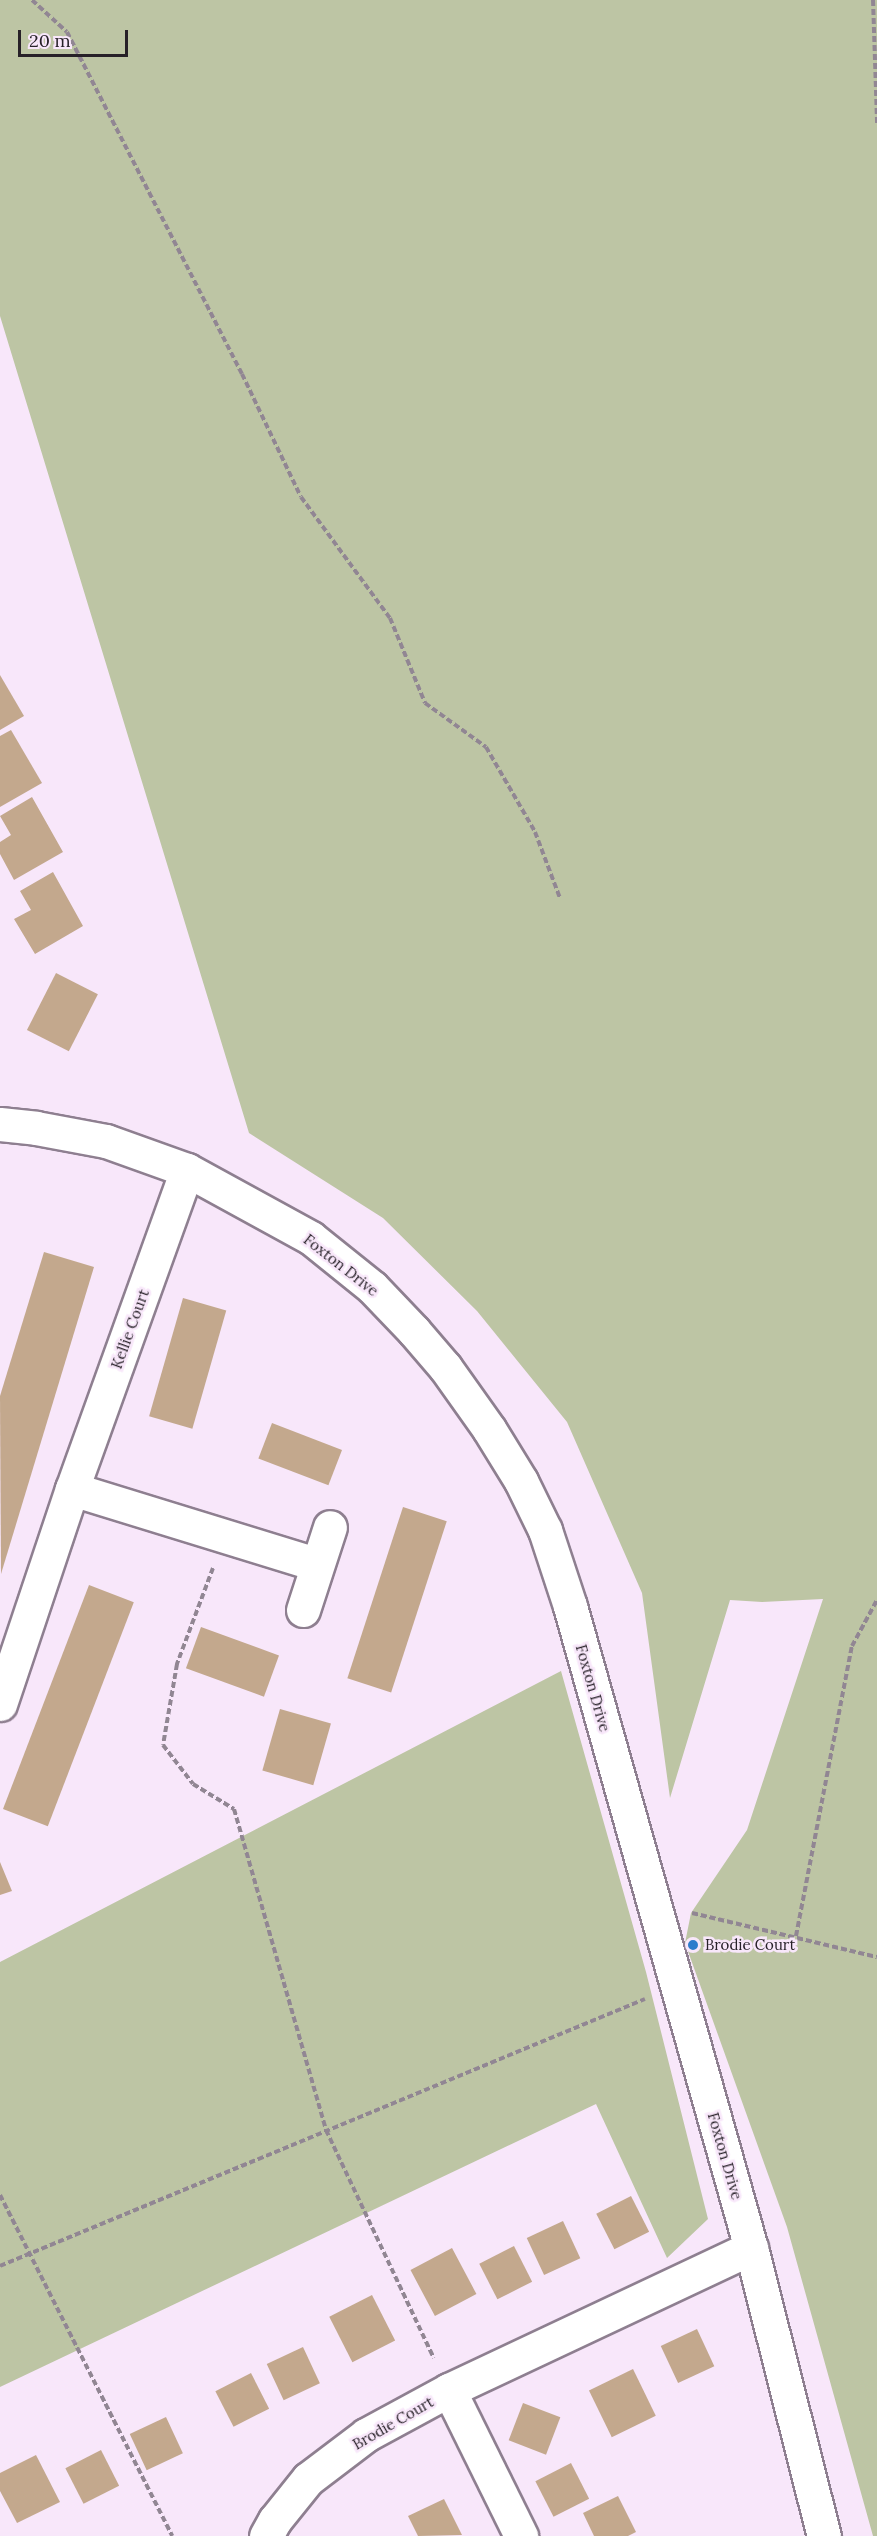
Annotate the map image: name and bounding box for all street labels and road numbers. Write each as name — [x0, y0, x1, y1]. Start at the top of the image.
street label: Foxton Drive — [300, 1230, 382, 1300]
street label: Kellie Court — [107, 1287, 153, 1371]
street label: Foxton Drive — [572, 1642, 614, 1734]
street label: Foxton Drive — [704, 2110, 746, 2202]
street label: Brodie Court — [349, 2393, 437, 2453]

